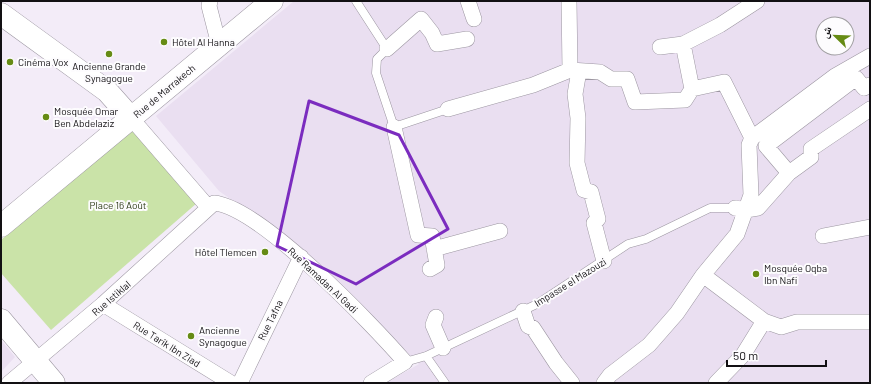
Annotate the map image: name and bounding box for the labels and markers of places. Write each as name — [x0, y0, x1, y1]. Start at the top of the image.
place label: Hôtel Al Hanna — [172, 36, 235, 48]
marker: Hôtel Al Hanna — [159, 37, 169, 47]
marker: Ancienne Grande Synagogue — [104, 49, 114, 59]
place label: Cinéma Vox — [18, 56, 68, 68]
marker: Cinéma Vox — [5, 57, 15, 67]
place label: Ancienne Grande Synagogue — [72, 60, 146, 84]
place label: Mosquée Omar Ben Abdelaziz — [54, 105, 119, 129]
marker: Mosquée Omar Ben Abdelaziz — [41, 112, 51, 122]
place label: Hôtel Tlemcen — [195, 246, 257, 258]
marker: Hôtel Tlemcen — [260, 247, 270, 257]
place label: Mosquée Oqba Ibn Nafi — [764, 262, 827, 286]
marker: Mosquée Oqba Ibn Nafi — [751, 269, 761, 279]
place label: Ancienne Synagogue — [199, 324, 247, 348]
marker: Ancienne Synagogue — [186, 331, 196, 341]

